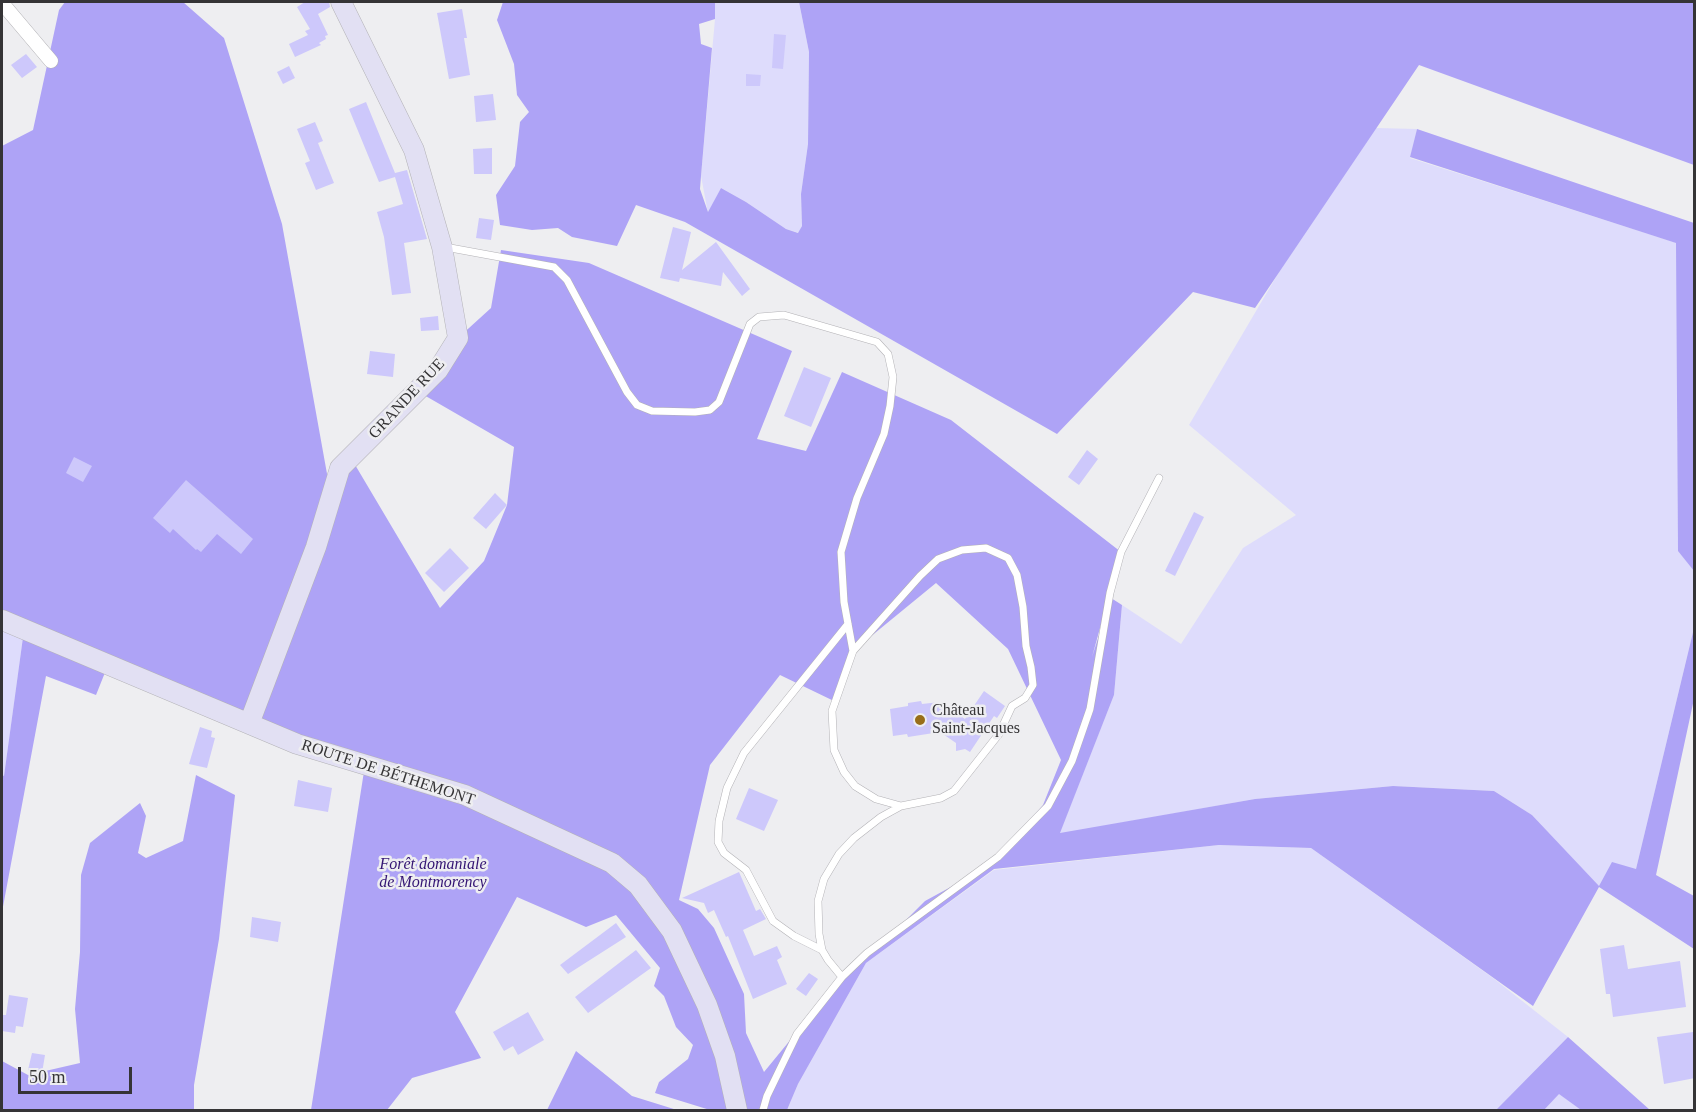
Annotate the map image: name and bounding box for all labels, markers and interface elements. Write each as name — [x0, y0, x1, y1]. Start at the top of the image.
street label: GRANDE RUE — [365, 355, 449, 443]
place label: Château Saint-Jacques — [932, 701, 1020, 739]
marker: Château Saint-Jacques — [913, 713, 927, 727]
street label: ROUTE DE BÉTHEMONT — [299, 736, 477, 810]
park label: Forêt domaniale de Montmorency — [379, 855, 487, 893]
scale bar — [21, 1055, 135, 1093]
text: 50 m — [29, 1067, 66, 1087]

